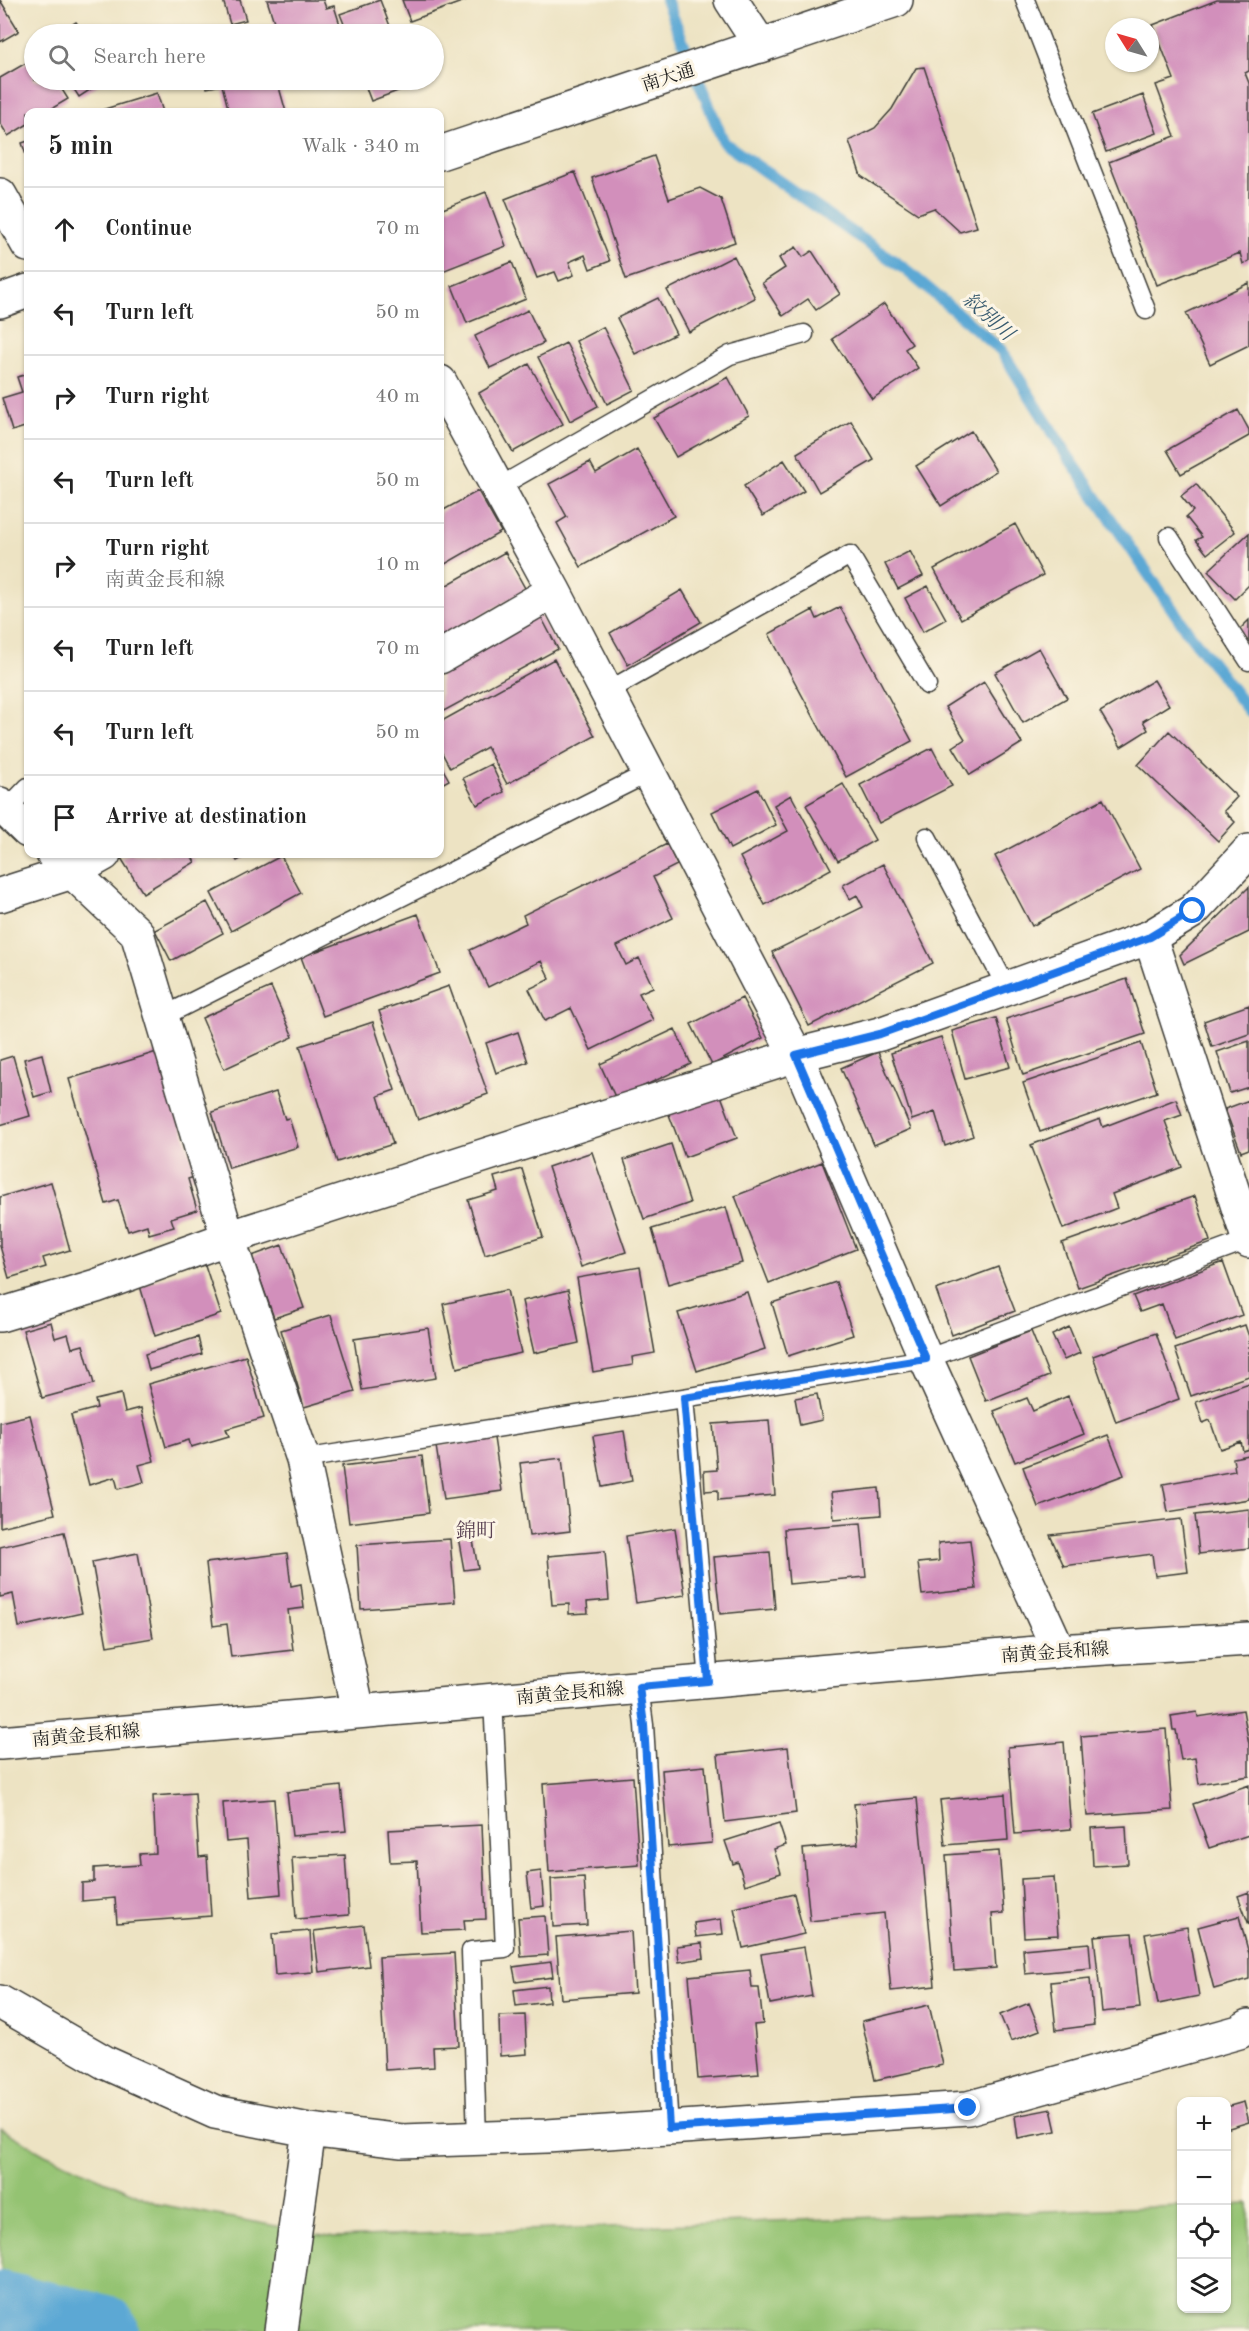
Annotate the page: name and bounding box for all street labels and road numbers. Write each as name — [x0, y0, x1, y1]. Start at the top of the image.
street label: 南大通 — [639, 59, 697, 95]
street label: 南黄金長和線 — [1000, 1638, 1110, 1666]
street label: 南黄金長和線 — [515, 1678, 625, 1708]
street label: 南黄金長和線 — [31, 1720, 141, 1750]

